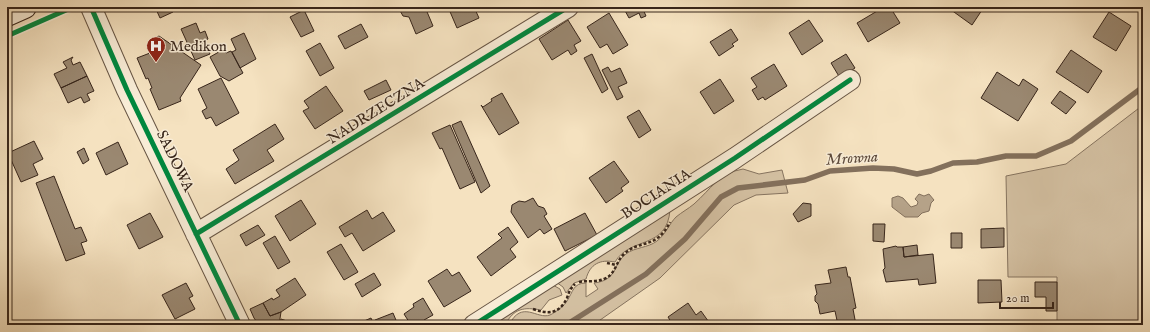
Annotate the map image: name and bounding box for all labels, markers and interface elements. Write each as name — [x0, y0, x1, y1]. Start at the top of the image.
hospital icon: Medikon — [145, 35, 167, 63]
place label: Medikon — [170, 37, 227, 56]
street label: NADRZECZNA — [324, 73, 429, 148]
street label: SADOWA — [152, 127, 198, 196]
water label: Mrowna — [825, 147, 879, 171]
street label: BOCIANIA — [618, 164, 695, 224]
scale bar — [1000, 284, 1053, 310]
text: 20 m — [1006, 291, 1029, 306]

